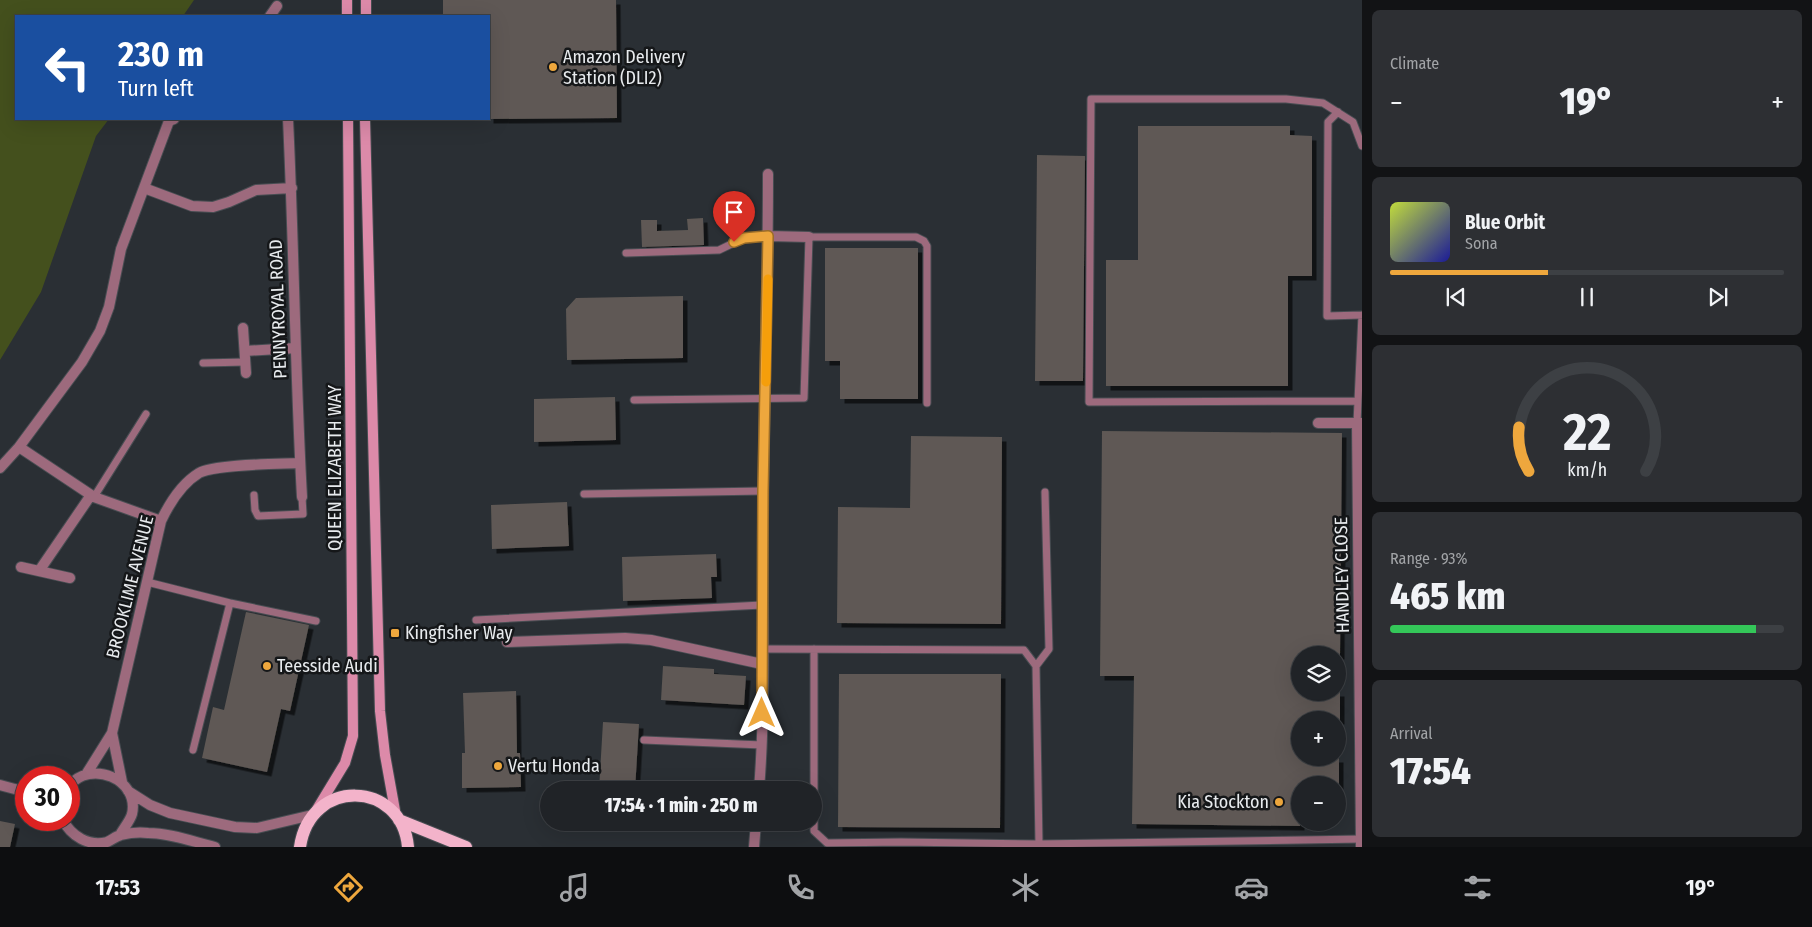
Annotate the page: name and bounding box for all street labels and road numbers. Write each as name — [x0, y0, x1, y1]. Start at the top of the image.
street label: PENNYROYAL ROAD — [265, 239, 291, 379]
street label: QUEEN ELIZABETH WAY — [324, 385, 346, 551]
street label: BROOKLIME AVENUE — [102, 513, 158, 661]
street label: HANDLEY CLOSE — [1330, 517, 1354, 633]

